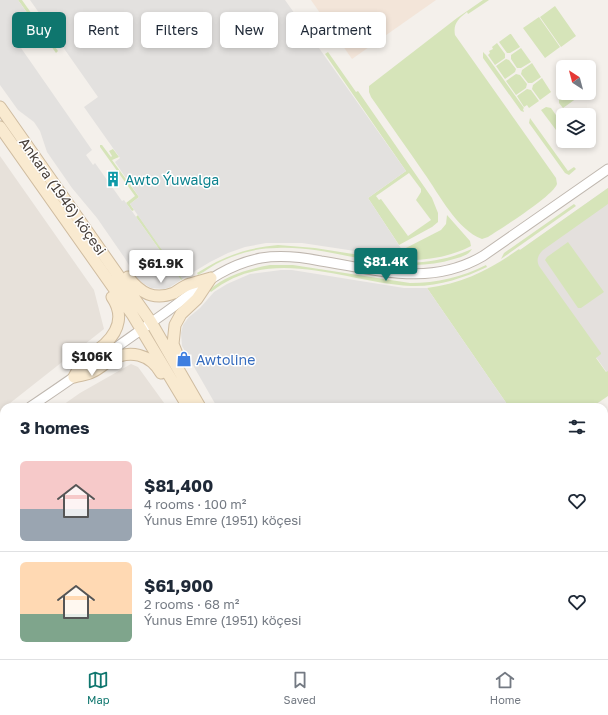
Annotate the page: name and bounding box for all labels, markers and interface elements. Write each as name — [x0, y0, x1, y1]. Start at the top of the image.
chip: Buy — [12, 12, 66, 48]
chip: Rent — [74, 12, 133, 48]
chip: Filters — [141, 12, 212, 48]
chip: New — [220, 12, 278, 48]
chip: Apartment — [286, 12, 386, 48]
north arrow — [556, 60, 596, 100]
map controls — [556, 60, 596, 148]
button: layers — [556, 108, 596, 148]
street label: Ankara (1946) köçesi — [16, 134, 110, 258]
building icon: Awto Ýuwalga — [104, 170, 122, 188]
place label: Awto Ýuwalga — [125, 171, 219, 188]
pin: $81.4K — [353, 248, 419, 282]
pin: $61.9K — [128, 250, 194, 284]
text: $81.4K — [363, 253, 409, 269]
text: $61.9K — [138, 255, 184, 271]
pin: $106K — [64, 343, 120, 377]
text: $106K — [71, 348, 113, 364]
shop icon: Awtoline — [175, 350, 193, 368]
place label: Awtoline — [196, 351, 255, 368]
icon: filters — [566, 416, 588, 438]
text: 3 homes — [20, 417, 90, 438]
text: $81,400 — [144, 475, 213, 496]
icon: home — [52, 477, 100, 525]
icon: heart — [566, 490, 588, 512]
text: 4 rooms · 100 m² — [144, 496, 246, 512]
text: Ýunus Emre (1951) köçesi — [144, 512, 302, 528]
text: $61,900 — [144, 575, 213, 596]
icon: home — [52, 578, 100, 626]
icon: heart — [566, 591, 588, 613]
text: 2 rooms · 68 m² — [144, 596, 239, 612]
text: Ýunus Emre (1951) köçesi — [144, 612, 302, 628]
tab: Map — [87, 669, 110, 706]
tab: Saved — [284, 669, 316, 706]
tab: Home — [490, 669, 521, 706]

